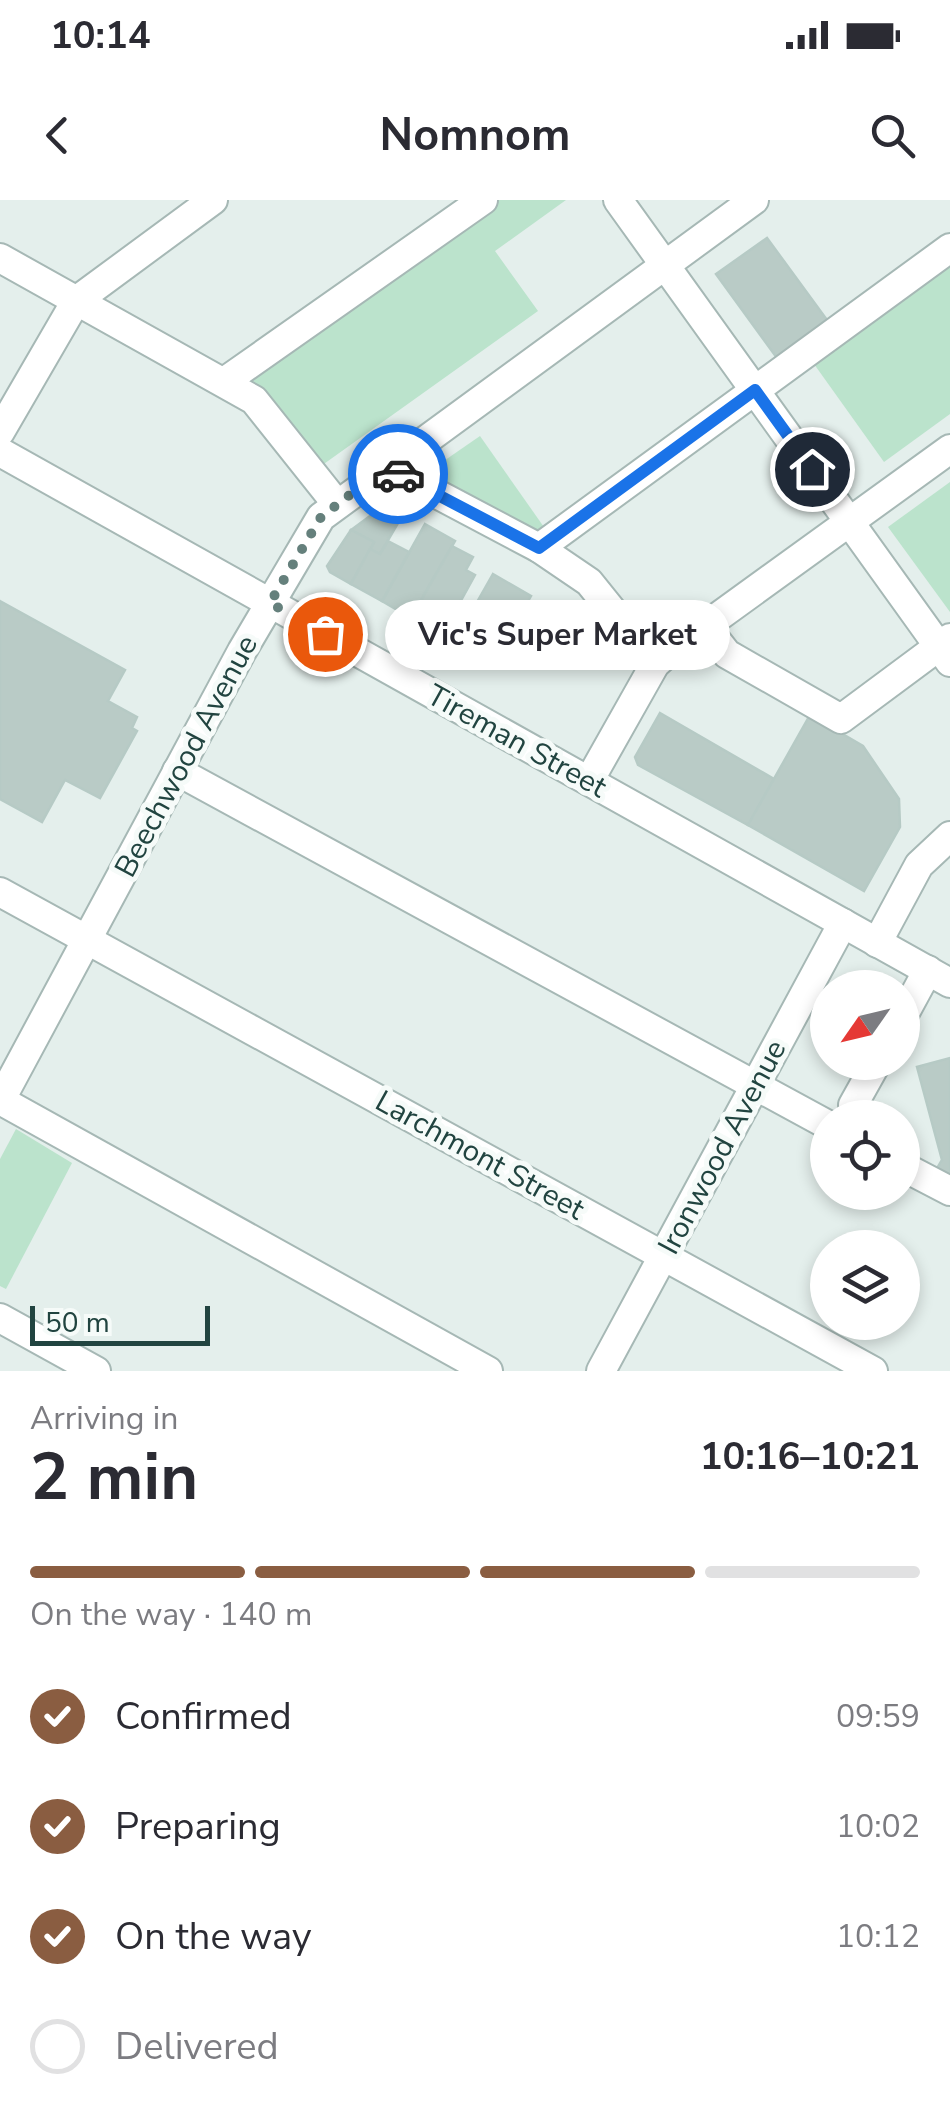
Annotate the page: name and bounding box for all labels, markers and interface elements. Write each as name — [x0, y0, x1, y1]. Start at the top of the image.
text: 10:14 — [50, 10, 151, 61]
text: Nomnom — [380, 105, 570, 166]
icon: back — [30, 108, 85, 163]
icon: search — [865, 108, 920, 163]
courier — [348, 424, 448, 524]
pin — [770, 427, 855, 512]
icon: home — [785, 442, 840, 497]
icon: car — [371, 447, 426, 502]
pin — [283, 592, 368, 677]
callout: Vic's Super Market — [385, 599, 730, 669]
icon: bag — [298, 607, 353, 662]
text: Vic's Super Market — [418, 613, 697, 656]
street label: Beechwood Avenue — [105, 628, 268, 884]
street label: Tireman Street — [419, 675, 614, 808]
north arrow — [810, 970, 920, 1080]
map controls — [810, 970, 920, 1340]
street label: Ironwood Avenue — [649, 1033, 796, 1262]
street label: Larchmont Street — [368, 1081, 592, 1230]
button: locate — [810, 1100, 920, 1210]
button: layers — [810, 1230, 920, 1340]
scale bar — [30, 1301, 210, 1346]
text: 50 m — [45, 1304, 110, 1342]
text: Arriving in — [30, 1397, 178, 1440]
text: 10:16–10:21 — [700, 1431, 920, 1482]
text: 2 min — [30, 1433, 198, 1522]
text: On the way · 140 m — [30, 1593, 312, 1636]
icon: check — [30, 1689, 85, 1744]
text: Confirmed — [115, 1691, 292, 1742]
text: 09:59 — [836, 1695, 920, 1738]
icon: check — [30, 1799, 85, 1854]
text: Preparing — [115, 1801, 281, 1852]
text: 10:02 — [836, 1805, 920, 1848]
icon: check — [30, 1909, 85, 1964]
text: On the way — [115, 1911, 311, 1962]
text: 10:12 — [836, 1915, 920, 1958]
text: Delivered — [115, 2021, 279, 2072]

